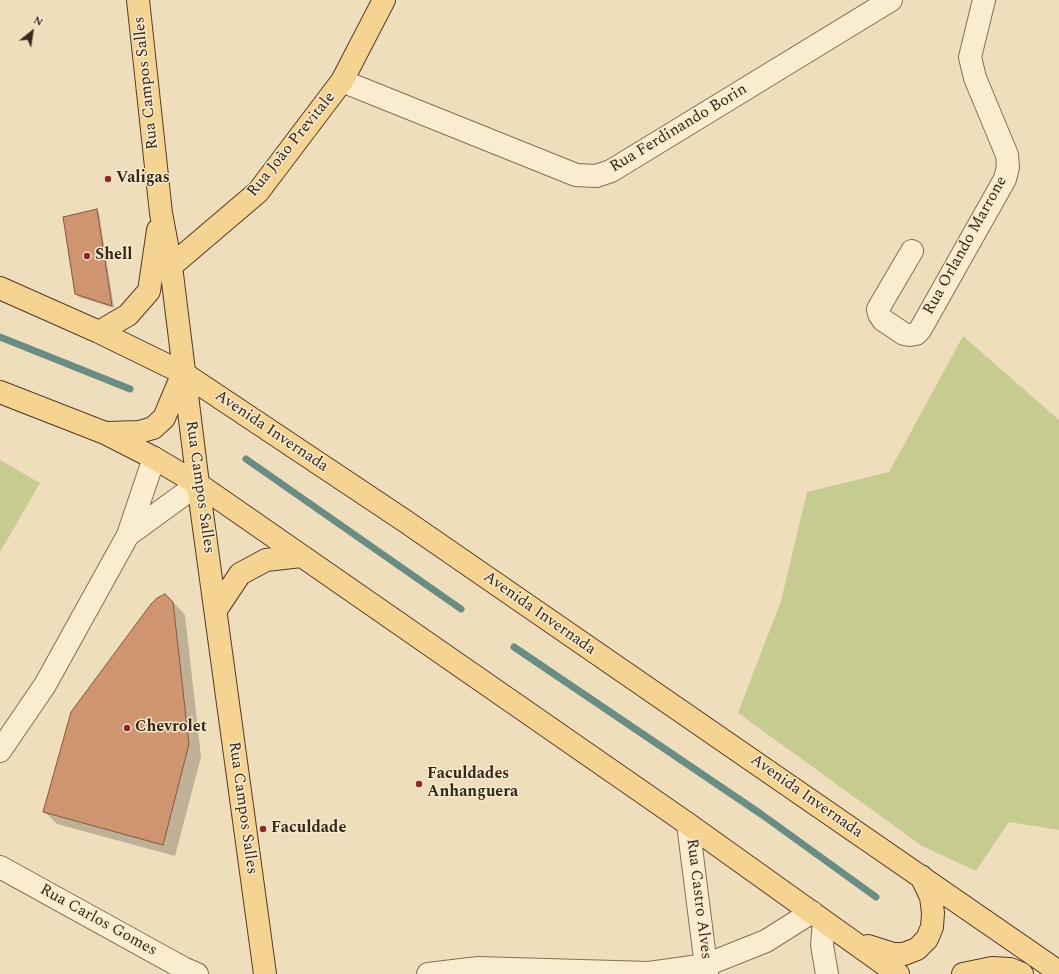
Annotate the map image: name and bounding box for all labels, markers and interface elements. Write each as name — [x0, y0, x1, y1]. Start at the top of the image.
north arrow — [12, 12, 52, 52]
text: N — [30, 12, 46, 31]
street label: Rua Campos Salles — [130, 15, 164, 151]
street label: Rua Ferdinando Borin — [607, 80, 751, 178]
street label: Rua João Previtale — [244, 89, 340, 201]
place label: Valigas — [116, 169, 170, 189]
street label: Rua Orlando Marrone — [920, 173, 1012, 319]
marker: Valigas — [103, 174, 113, 184]
place label: Shell — [95, 246, 132, 266]
marker: Shell — [82, 251, 92, 261]
street label: Avenida Invernada — [211, 387, 331, 477]
street label: Rua Campos Salles — [180, 419, 218, 555]
street label: Avenida Invernada — [479, 568, 599, 660]
place label: Chevrolet — [135, 718, 207, 738]
marker: Chevrolet — [122, 723, 132, 733]
street label: Rua Campos Salles — [223, 740, 261, 876]
street label: Avenida Invernada — [746, 751, 866, 843]
place label: Faculdades Anhanguera — [427, 765, 518, 803]
marker: Faculdades Anhanguera — [414, 779, 424, 789]
place label: Faculdade — [271, 819, 346, 839]
marker: Faculdade — [258, 824, 268, 834]
street label: Rua Castro Alves — [681, 838, 715, 960]
street label: Rua Carlos Gomes — [36, 881, 160, 961]

